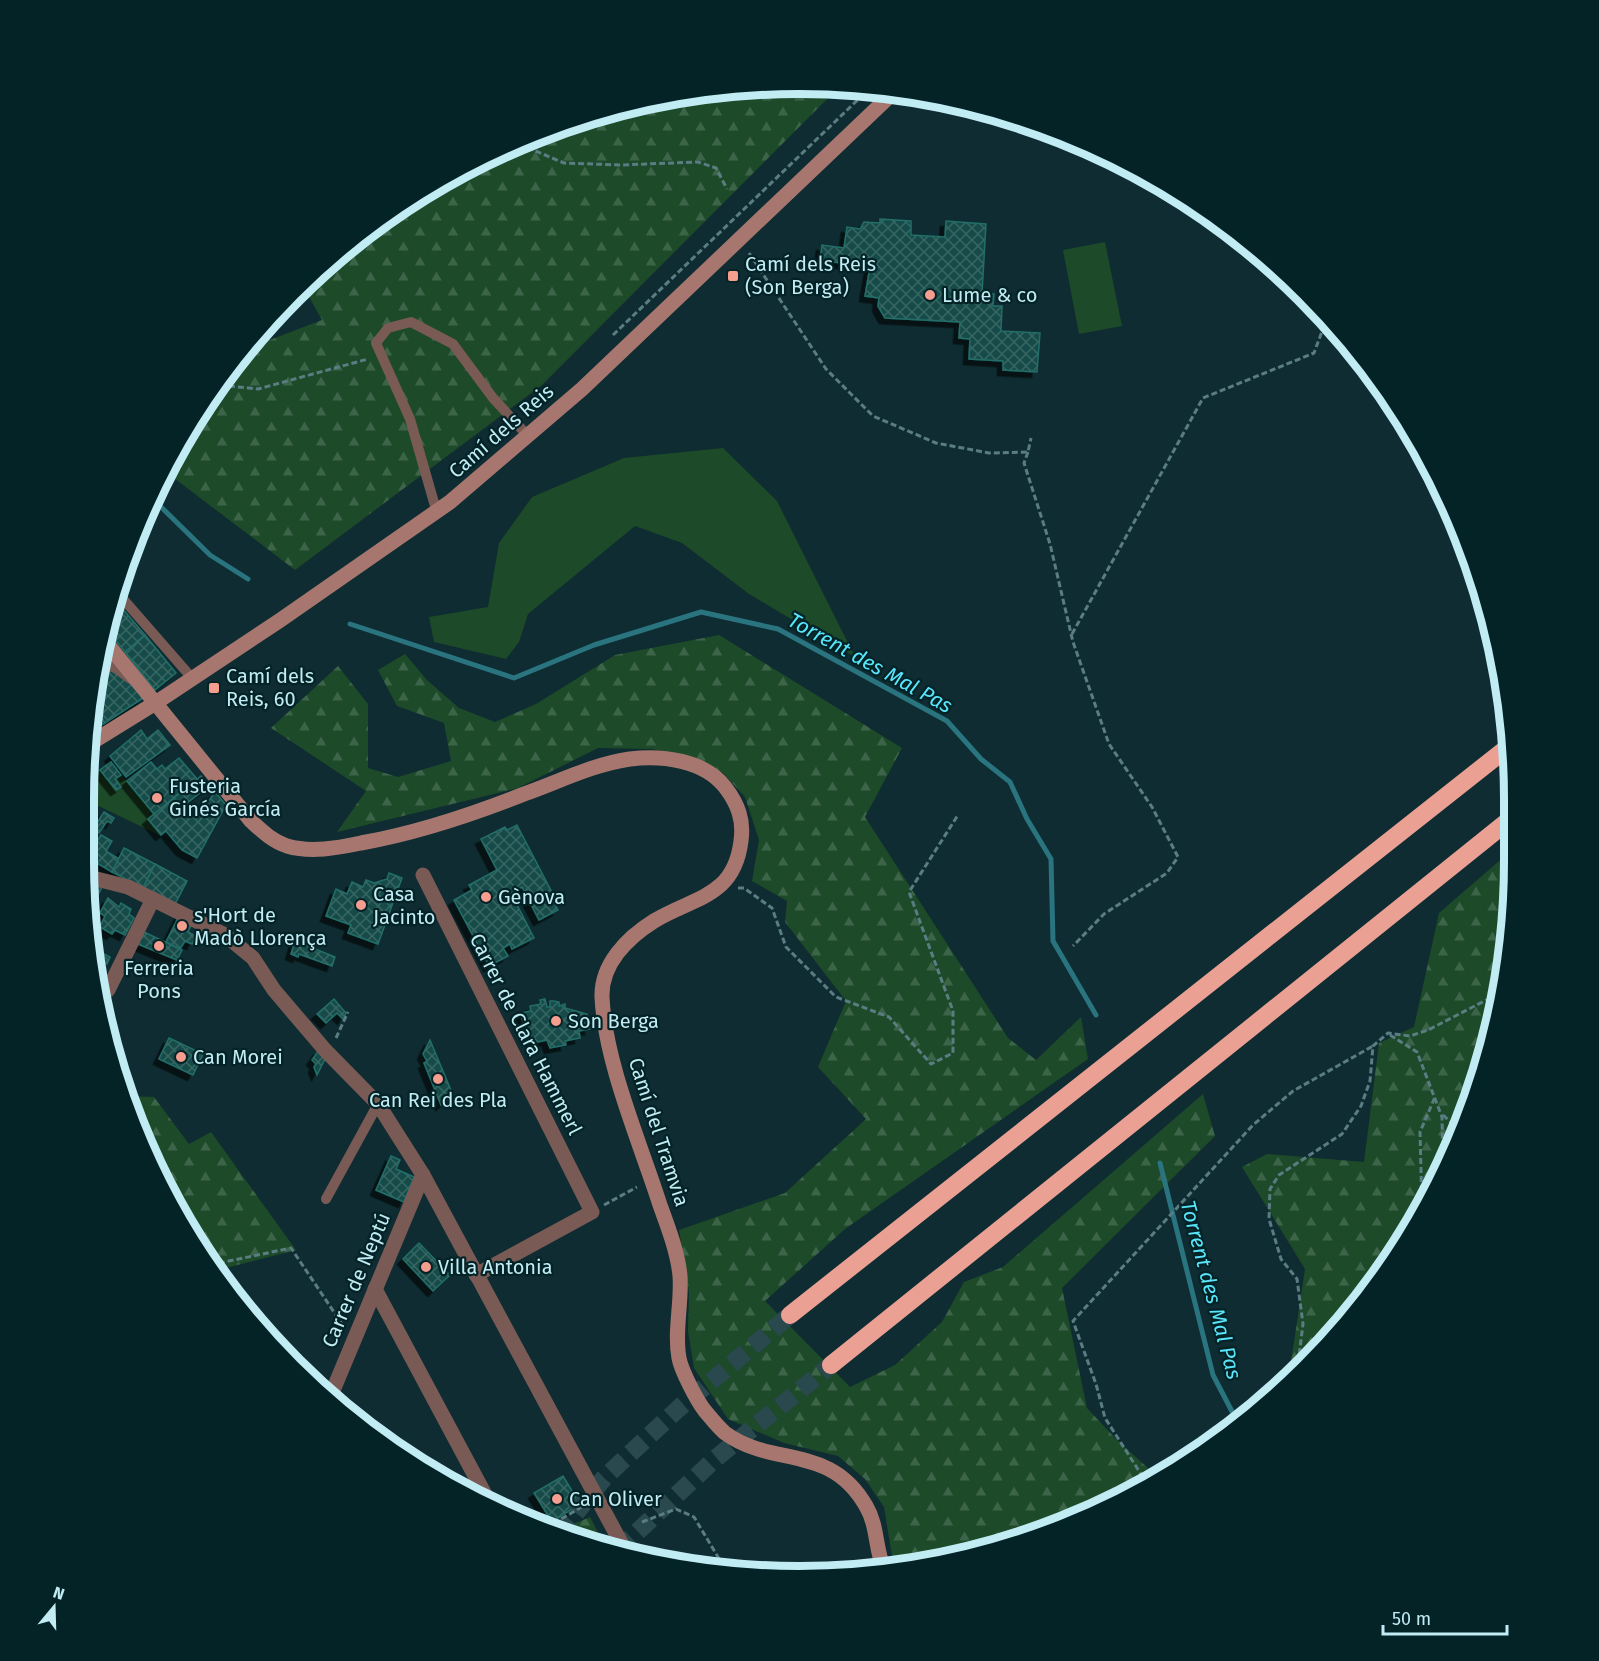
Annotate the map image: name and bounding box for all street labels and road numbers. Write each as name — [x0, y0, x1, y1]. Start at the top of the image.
street label: Camí dels Reis — [444, 379, 558, 483]
street label: Carrer de Clara Hammerl — [465, 929, 587, 1139]
street label: Camí del Tramvia — [624, 1055, 694, 1209]
street label: Carrer de Neptú — [317, 1209, 395, 1351]

